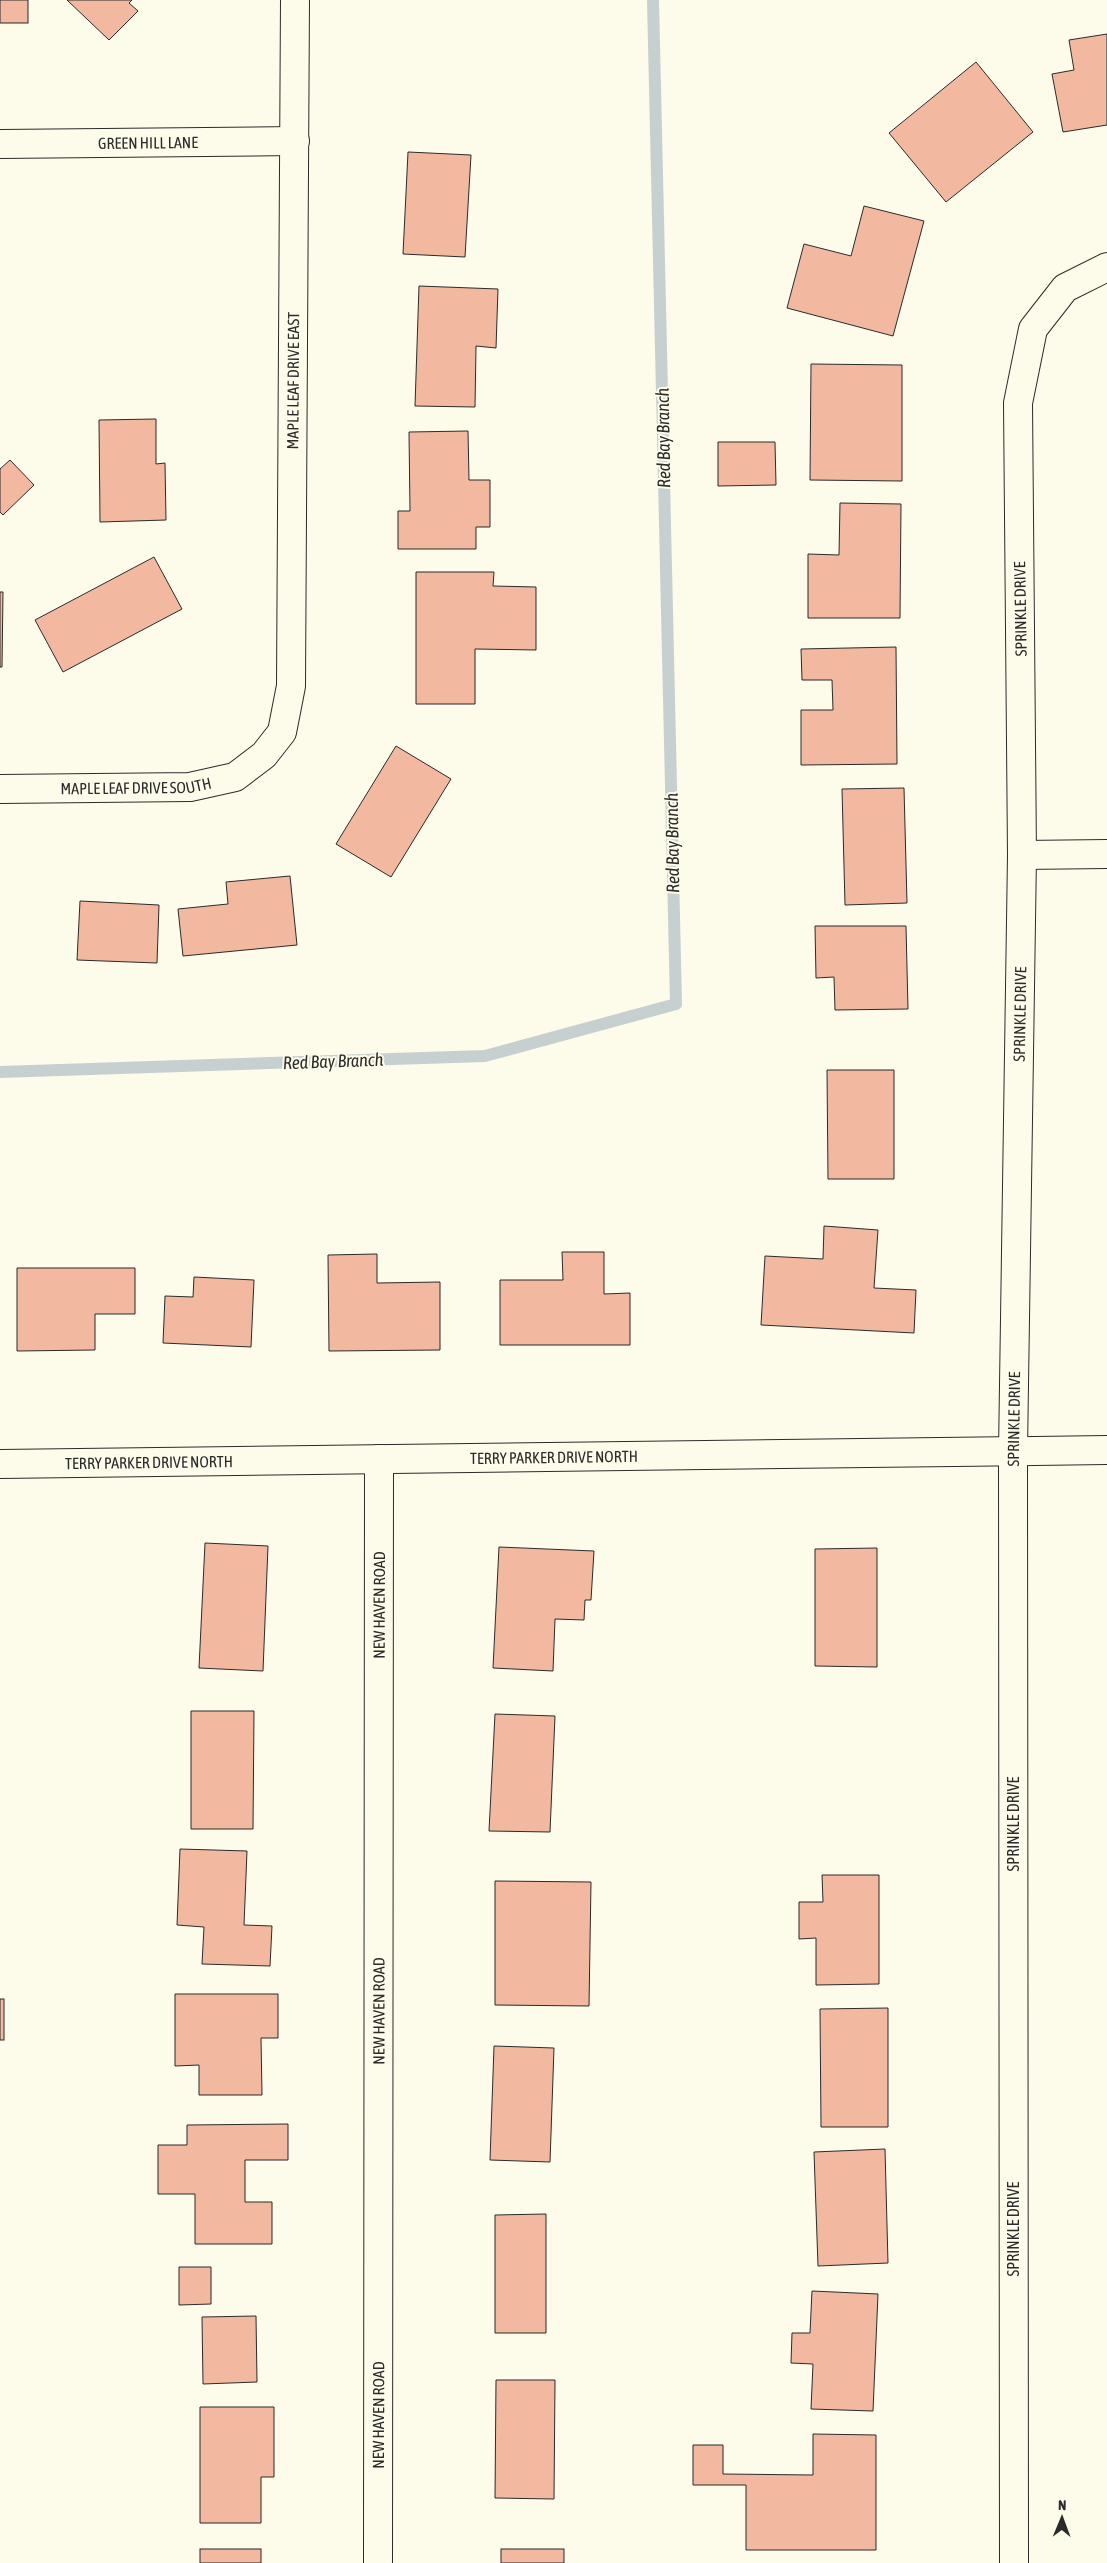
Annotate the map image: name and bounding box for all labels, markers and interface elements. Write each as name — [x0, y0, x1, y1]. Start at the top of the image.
street label: GREEN HILL LANE — [98, 133, 198, 152]
street label: MAPLE LEAF DRIVE EAST — [283, 312, 302, 449]
water label: Red Bay Branch — [652, 387, 674, 488]
street label: SPRINKLE DRIVE — [1010, 561, 1030, 657]
street label: MAPLE LEAF DRIVE SOUTH — [60, 774, 213, 797]
water label: Red Bay Branch — [661, 792, 683, 893]
street label: SPRINKLE DRIVE — [1010, 966, 1029, 1062]
water label: Red Bay Branch — [282, 1049, 384, 1073]
street label: SPRINKLE DRIVE — [1004, 1371, 1023, 1466]
street label: TERRY PARKER DRIVE NORTH — [470, 1447, 638, 1467]
street label: TERRY PARKER DRIVE NORTH — [65, 1452, 233, 1472]
street label: NEW HAVEN ROAD — [370, 1551, 388, 1659]
street label: SPRINKLE DRIVE — [1004, 1776, 1022, 1871]
street label: NEW HAVEN ROAD — [369, 1957, 388, 2065]
street label: SPRINKLE DRIVE — [1004, 2181, 1022, 2276]
street label: NEW HAVEN ROAD — [369, 2361, 387, 2469]
north arrow — [1037, 2493, 1087, 2543]
text: N — [1058, 2497, 1066, 2513]

